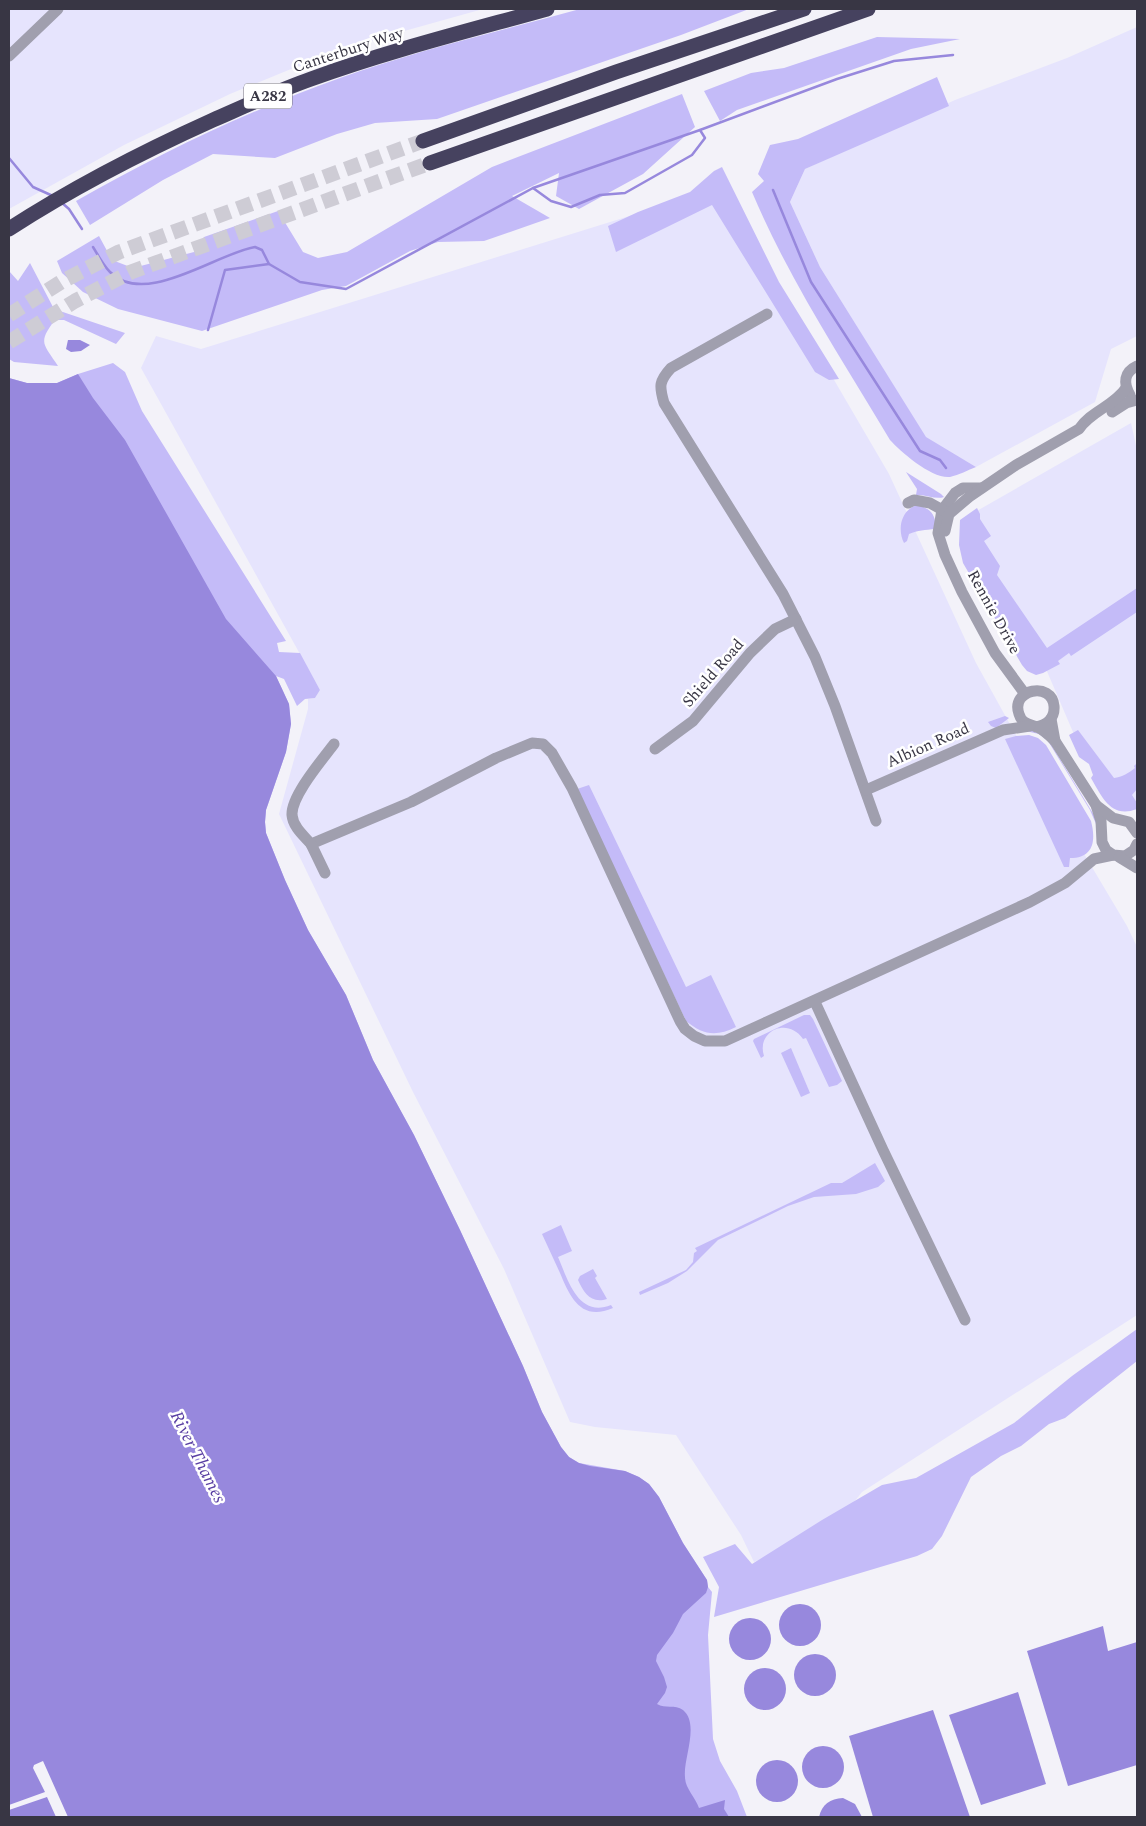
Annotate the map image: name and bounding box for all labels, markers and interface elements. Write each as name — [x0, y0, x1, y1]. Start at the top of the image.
street label: Canterbury Way — [289, 20, 408, 79]
road number: A282 — [244, 84, 292, 108]
street label: Rennie Drive — [961, 566, 1027, 658]
street label: Shield Road — [676, 633, 750, 713]
street label: Albion Road — [883, 716, 973, 774]
water label: River Thames — [163, 1406, 233, 1508]

